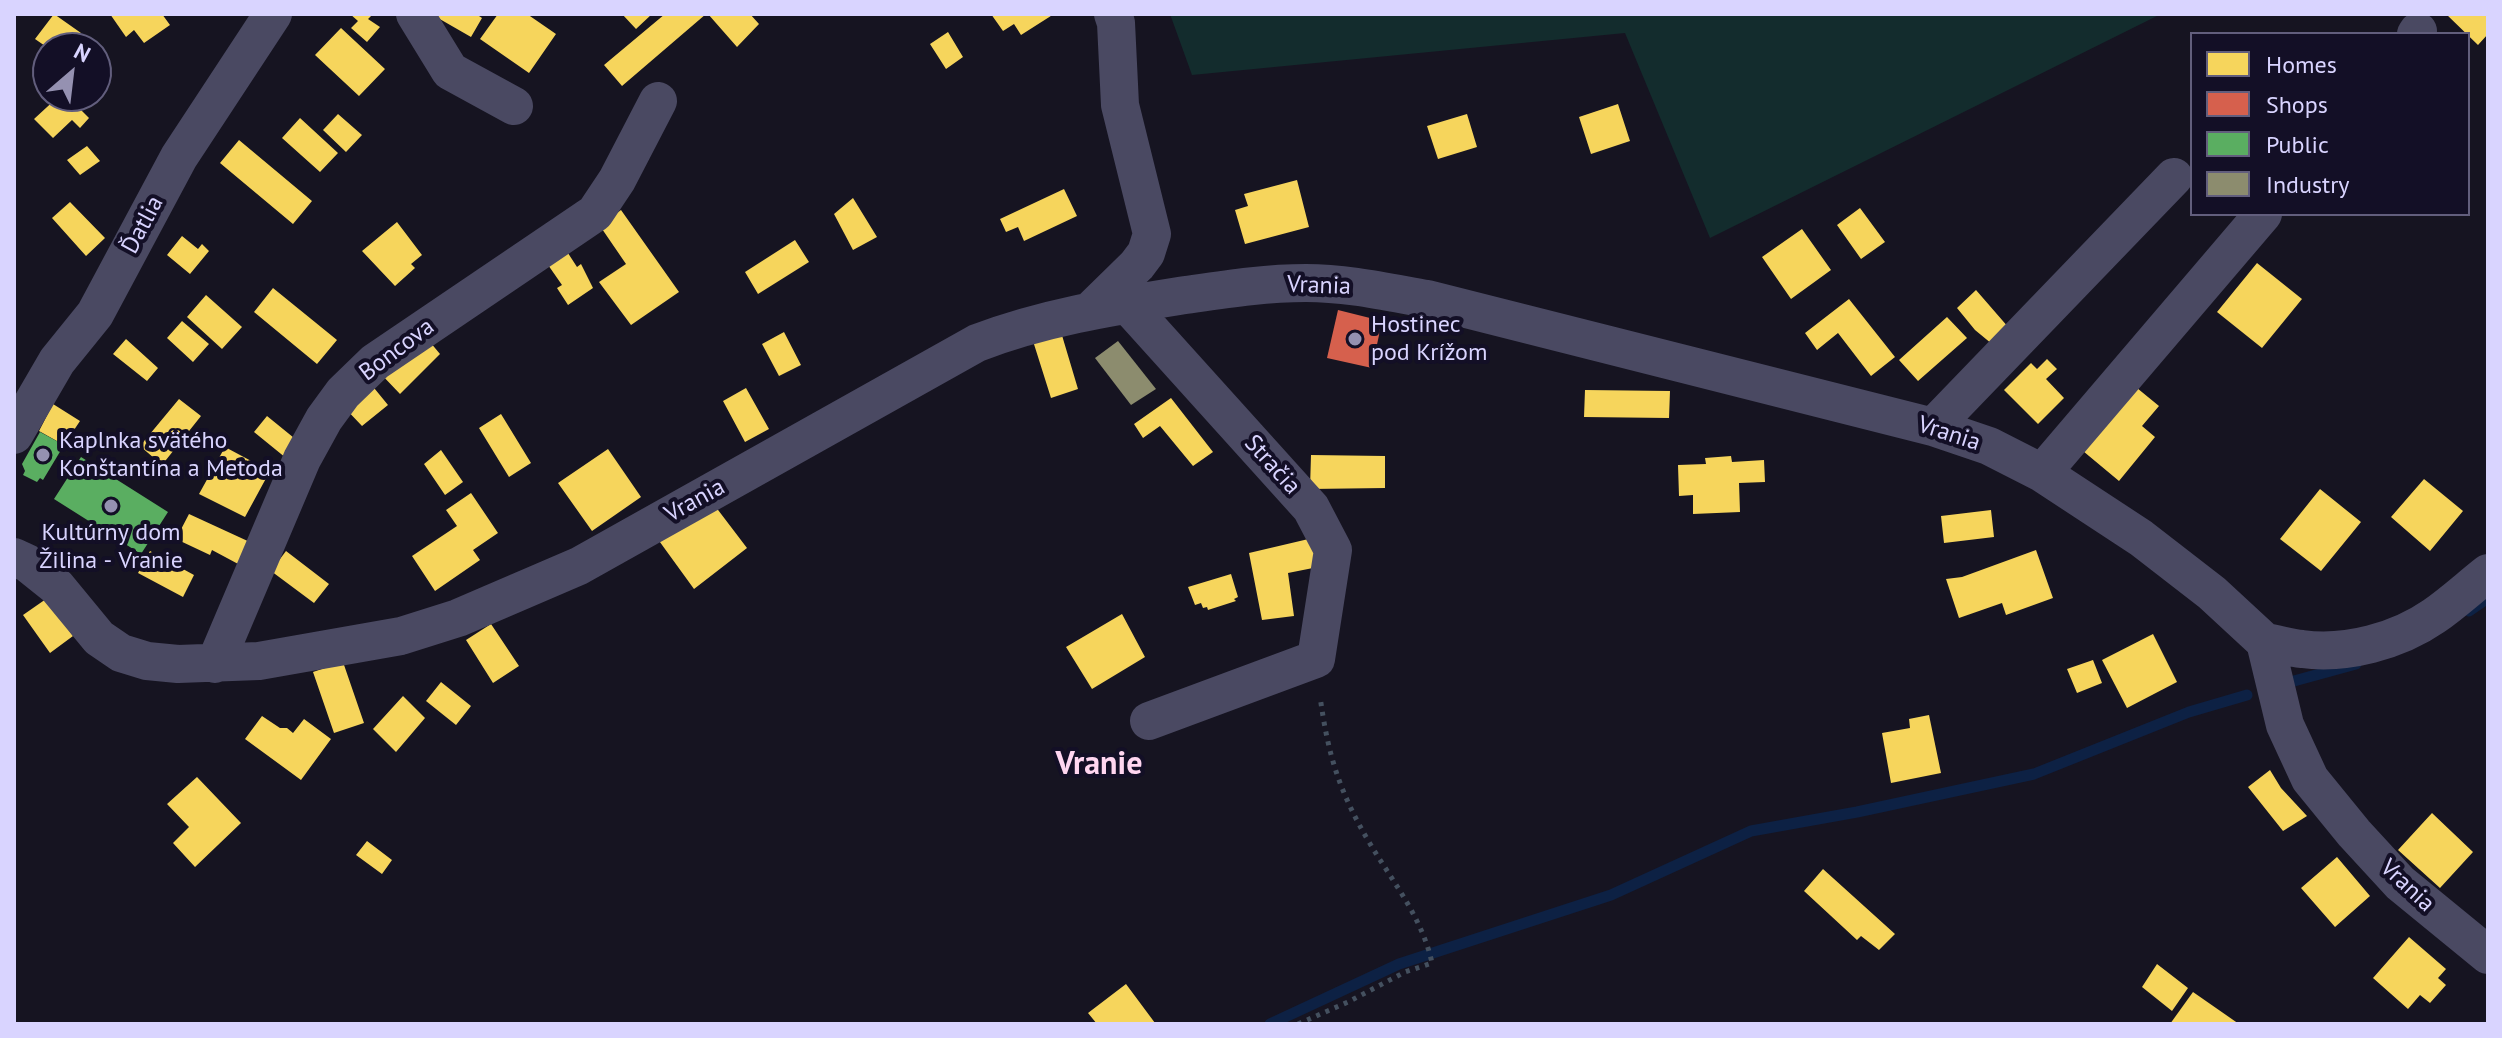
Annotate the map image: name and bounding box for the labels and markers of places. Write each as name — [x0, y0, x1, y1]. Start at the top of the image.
place label: Hostinec pod Krížom — [1371, 311, 1487, 367]
marker: Hostinec pod Krížom — [1346, 330, 1364, 348]
place label: Kaplnka svätého Konštantína a Metoda — [59, 427, 283, 483]
marker: Kaplnka svätého Konštantína a Metoda — [34, 446, 52, 464]
marker: Kultúrny dom Žilina - Vranie — [102, 497, 120, 515]
place label: Kultúrny dom Žilina - Vranie — [39, 519, 183, 575]

